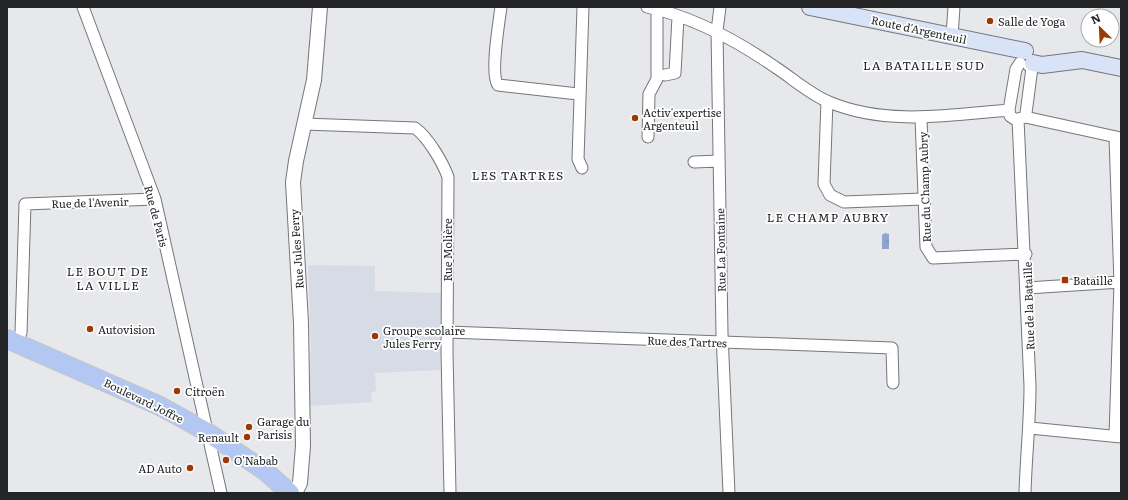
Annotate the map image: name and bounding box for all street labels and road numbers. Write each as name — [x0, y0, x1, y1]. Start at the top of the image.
street label: Route d'Argenteuil — [870, 11, 969, 47]
street label: Rue du Champ Aubry — [914, 131, 934, 243]
street label: Rue de Paris — [141, 183, 173, 249]
street label: Rue de l'Avenir — [51, 193, 130, 211]
street label: Rue Jules Ferry — [285, 208, 307, 290]
street label: Rue La Fontaine — [711, 208, 729, 292]
street label: Rue Molière — [439, 218, 455, 282]
street label: Rue de la Bataille — [1018, 261, 1038, 350]
street label: Rue des Tartres — [647, 332, 727, 350]
street label: Boulevard Joffre — [101, 374, 187, 426]

